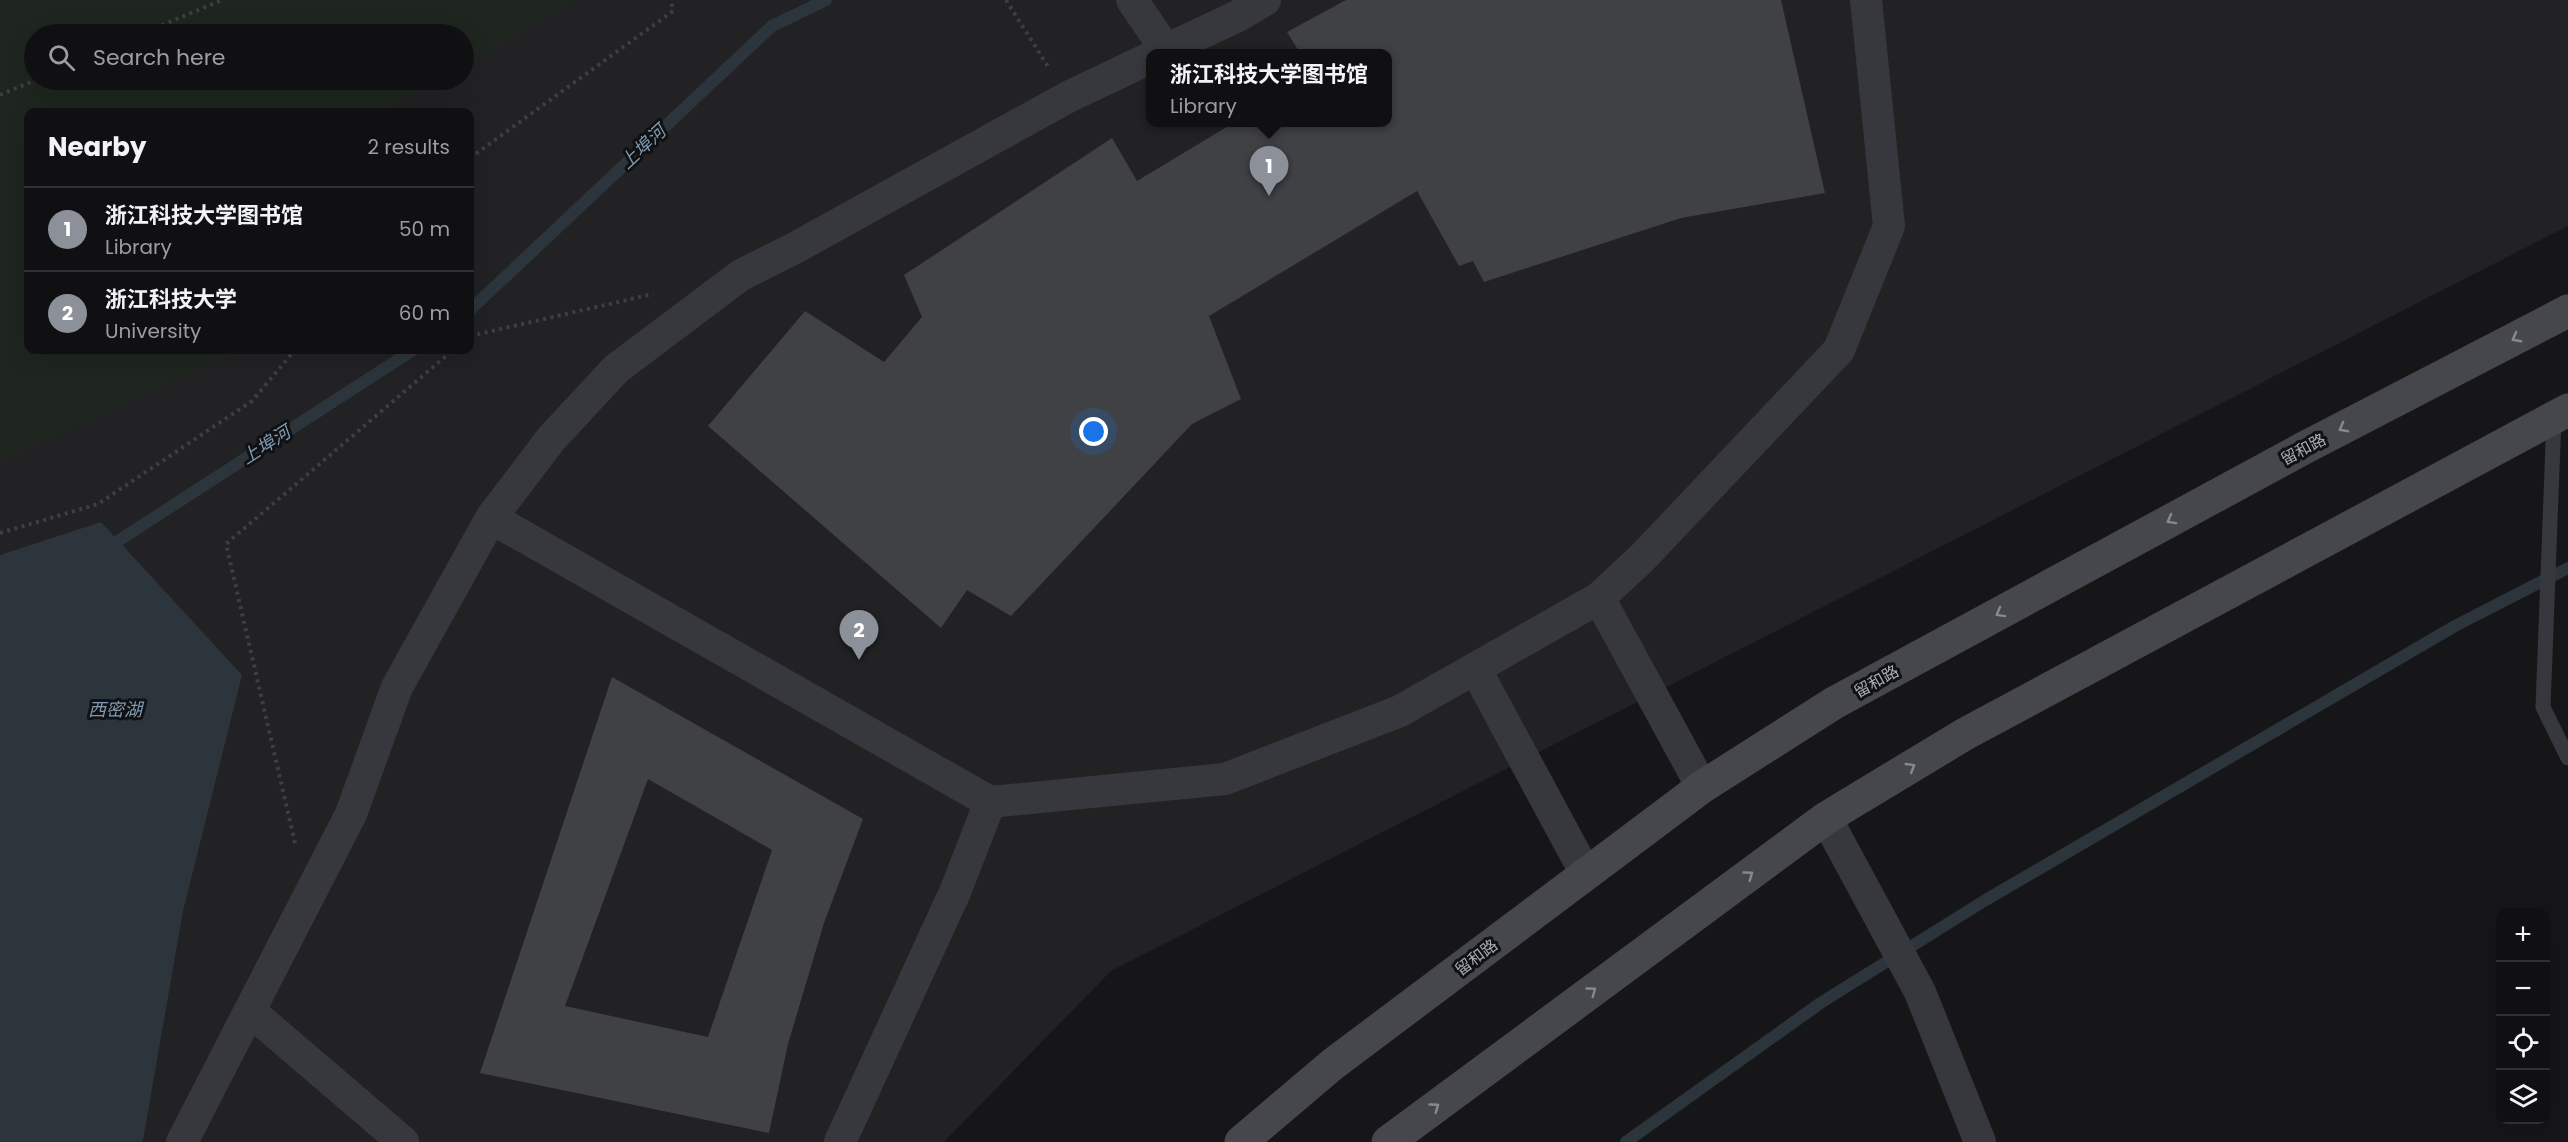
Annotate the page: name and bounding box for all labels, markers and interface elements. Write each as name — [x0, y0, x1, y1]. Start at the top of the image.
search box — [24, 24, 474, 90]
icon: search — [45, 41, 78, 74]
text: Search here — [93, 42, 226, 73]
popup — [1146, 49, 1392, 127]
text: 浙江科技大学图书馆 — [1170, 59, 1368, 90]
text: Library — [1170, 92, 1237, 120]
water label: 上埠河 — [614, 117, 673, 174]
text: Nearby — [48, 129, 146, 165]
text: 2 results — [367, 133, 450, 161]
pin: 1 — [1250, 146, 1288, 196]
text: 浙江科技大学图书馆 — [105, 200, 303, 231]
text: 1 — [64, 215, 71, 243]
text: 50 m — [399, 215, 450, 243]
text: Library — [105, 233, 172, 261]
text: 浙江科技大学 — [105, 284, 237, 315]
text: 2 — [62, 299, 73, 327]
text: 60 m — [399, 299, 450, 327]
text: University — [105, 317, 201, 345]
one-way arrow — [2511, 330, 2522, 342]
your location — [1079, 417, 1108, 446]
water label: 上埠河 — [236, 418, 298, 470]
one-way arrow — [2339, 421, 2350, 432]
street label: 留和路 — [2277, 428, 2330, 471]
one-way arrow — [2167, 513, 2178, 524]
one-way arrow — [1996, 606, 2006, 617]
pin: 2 — [840, 610, 878, 660]
street label: 留和路 — [1850, 660, 1903, 703]
water label: 西密湖 — [88, 697, 145, 722]
one-way arrow — [1905, 762, 1915, 774]
one-way arrow — [1742, 871, 1753, 882]
map controls — [2496, 908, 2550, 1124]
button: + — [2496, 908, 2550, 962]
street label: 留和路 — [1450, 934, 1502, 981]
button: − — [2496, 962, 2550, 1016]
one-way arrow — [1585, 987, 1596, 998]
button: locate — [2496, 1016, 2550, 1070]
button: layers — [2496, 1070, 2550, 1124]
one-way arrow — [1429, 1103, 1440, 1114]

